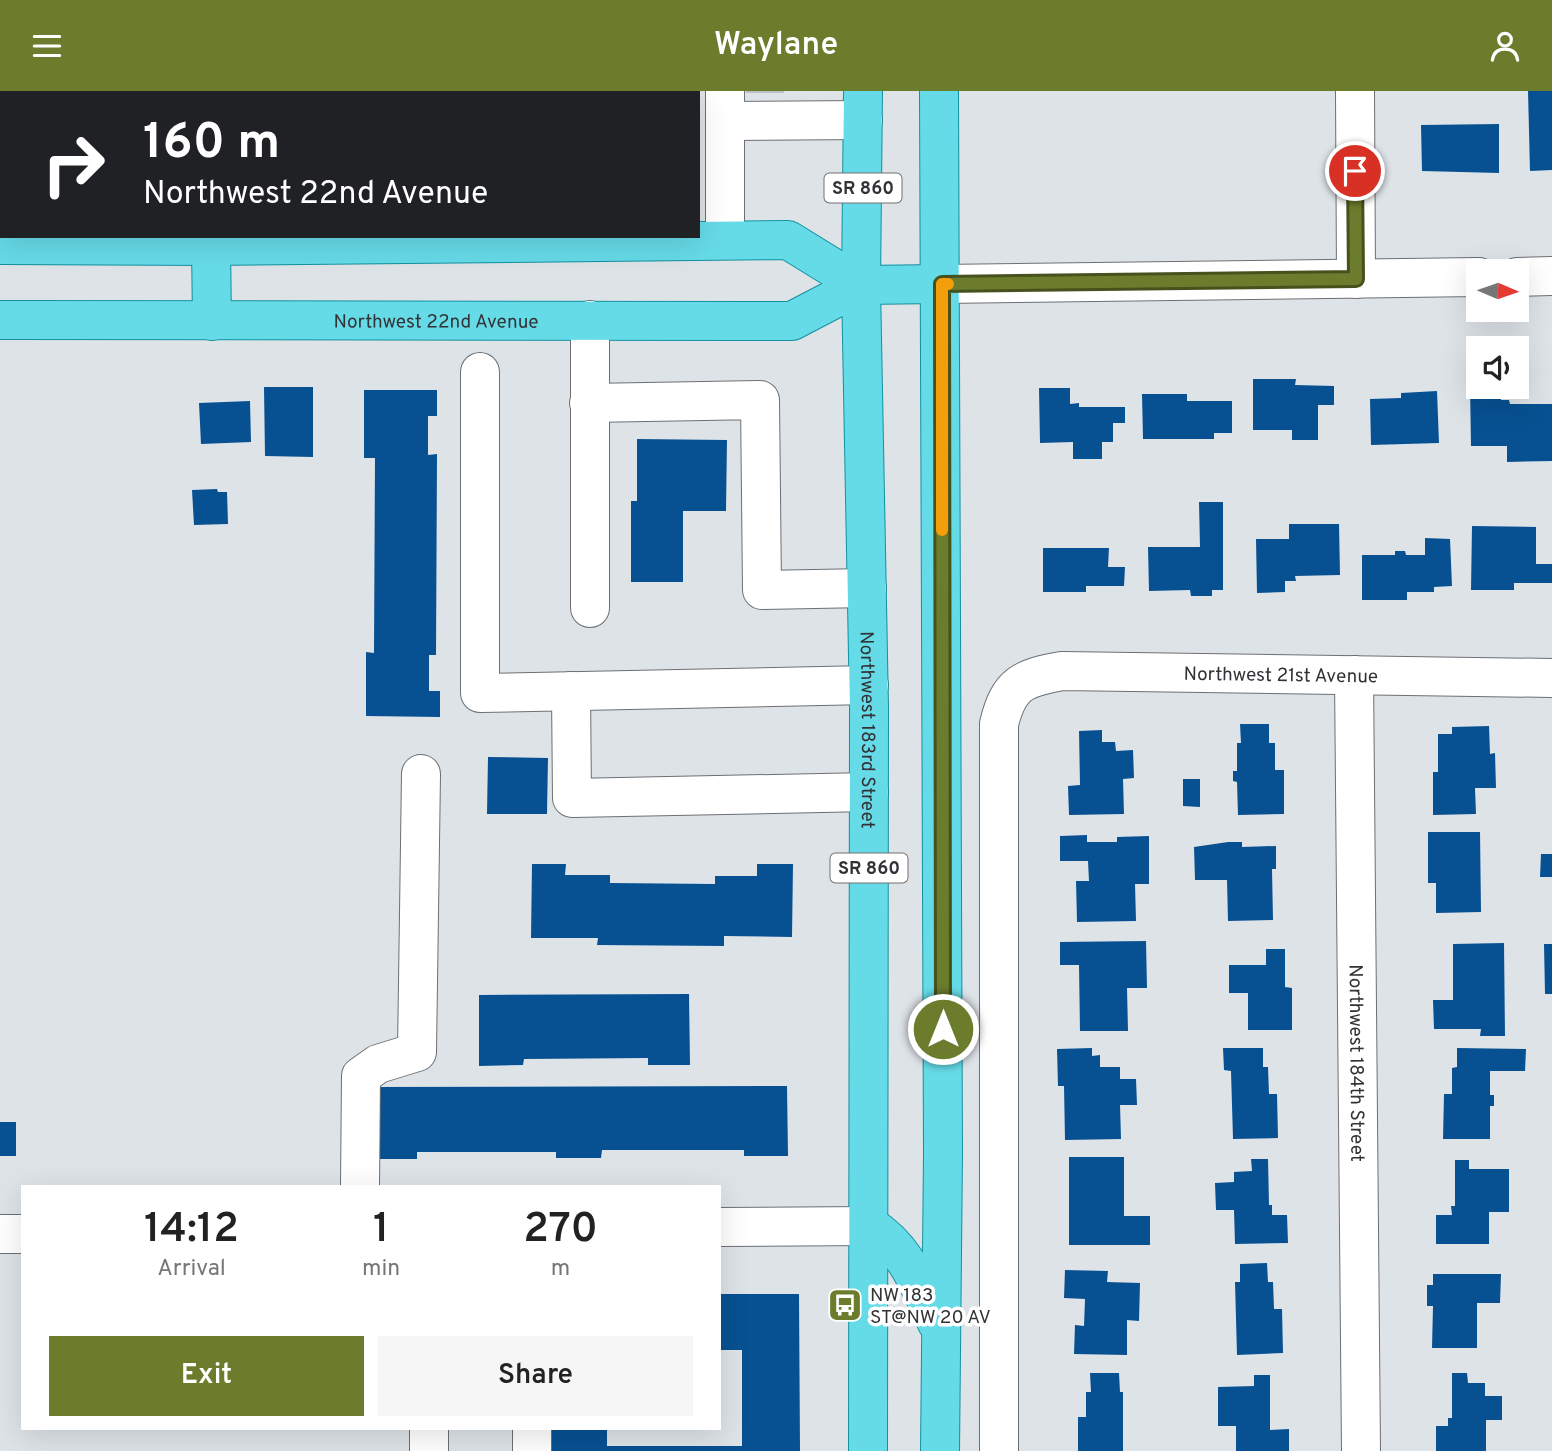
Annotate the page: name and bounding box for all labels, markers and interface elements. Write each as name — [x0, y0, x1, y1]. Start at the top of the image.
text: Waylane — [714, 26, 838, 66]
icon: menu — [28, 27, 66, 65]
icon: person — [1486, 27, 1524, 65]
text: 160 m — [143, 114, 280, 176]
icon: right — [28, 119, 119, 210]
pin — [1325, 141, 1385, 201]
icon: arrive — [1336, 152, 1374, 190]
road number: SR 860 — [824, 173, 902, 203]
text: Northwest 22nd Avenue — [143, 175, 488, 215]
north arrow — [1466, 259, 1530, 322]
map controls — [1466, 259, 1529, 399]
street label: Northwest 22nd Avenue — [333, 310, 539, 335]
button: sound — [1466, 336, 1529, 399]
street label: Northwest 183rd Street — [854, 631, 879, 829]
street label: Northwest 21st Avenue — [1183, 663, 1378, 690]
road number: SR 860 — [830, 853, 908, 883]
street label: Northwest 184th Street — [1343, 964, 1368, 1162]
position arrow — [906, 992, 980, 1066]
text: 14:12 — [144, 1204, 239, 1257]
text: 1 — [373, 1204, 389, 1257]
text: 270 — [523, 1204, 598, 1257]
text: Arrival — [157, 1255, 226, 1284]
text: min — [362, 1255, 400, 1284]
text: m — [551, 1255, 570, 1284]
place label: NW 183 ST@NW 20 AV — [870, 1284, 991, 1330]
bus stop icon: NW 183 ST@NW 20 AV — [826, 1286, 864, 1324]
button: Exit — [49, 1336, 364, 1416]
button: Share — [378, 1336, 693, 1416]

